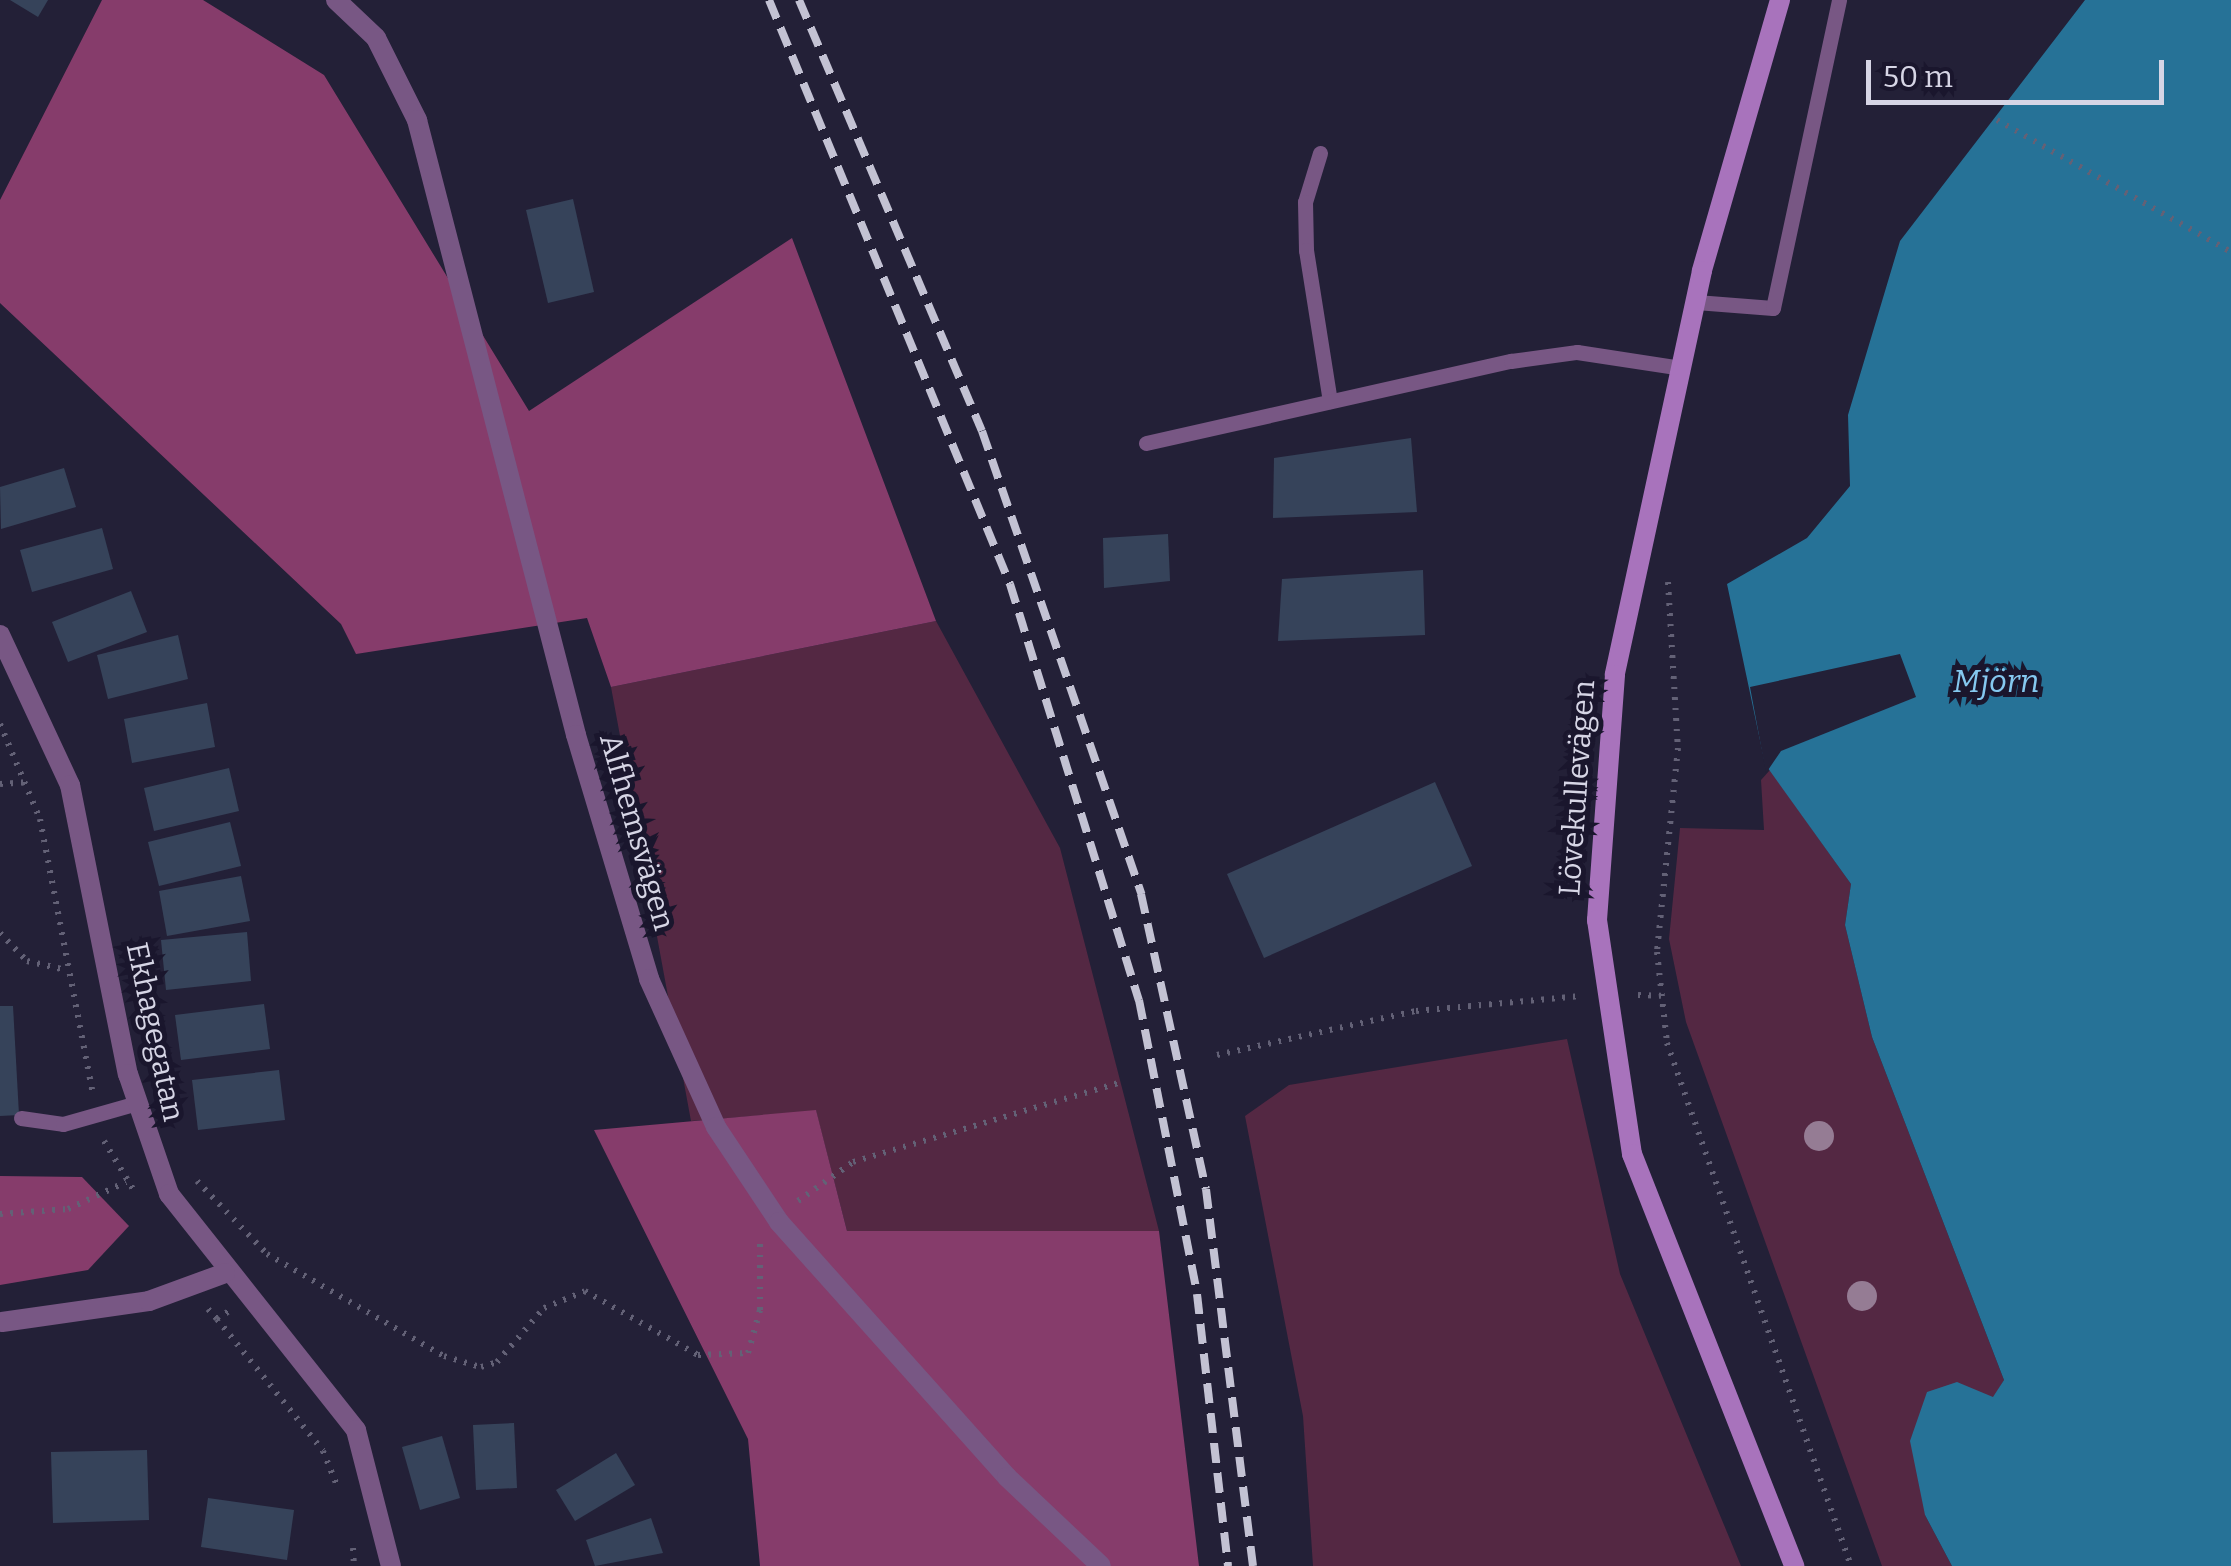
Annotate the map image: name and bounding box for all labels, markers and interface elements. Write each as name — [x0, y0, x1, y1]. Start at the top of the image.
scale bar — [1871, 40, 2168, 102]
text: 50 m — [1883, 59, 1953, 95]
water label: Mjörn — [1953, 662, 2039, 700]
street label: Lövekullevägen — [1552, 679, 1602, 897]
street label: Alfhemsvägen — [592, 730, 682, 934]
street label: Ekhagegatan — [118, 939, 192, 1125]

